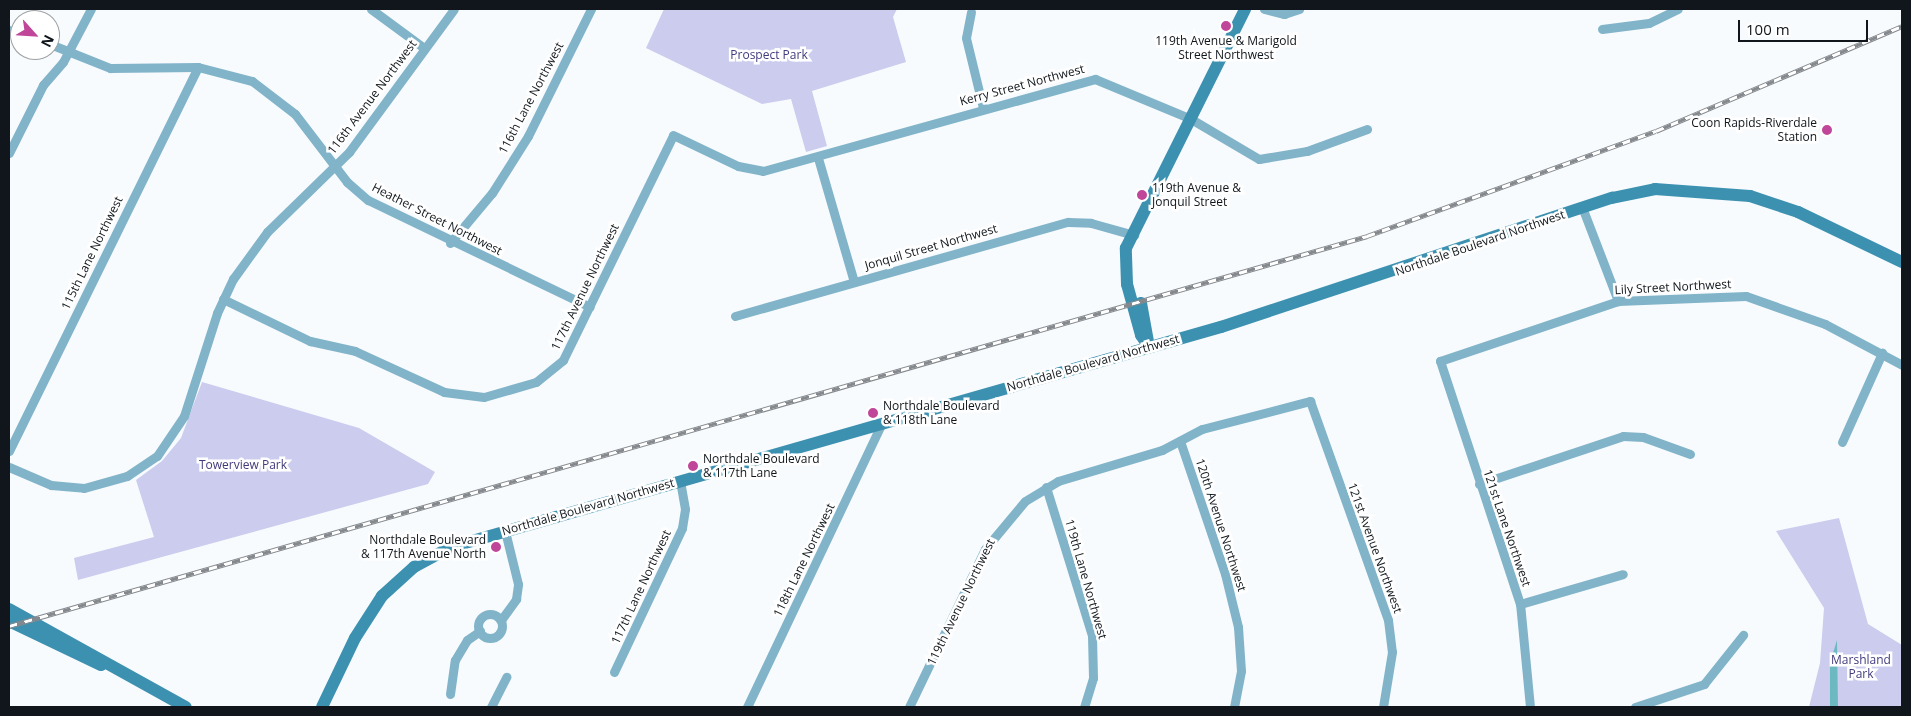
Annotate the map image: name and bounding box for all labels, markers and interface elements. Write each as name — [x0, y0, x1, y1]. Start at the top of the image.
north arrow — [10, 10, 60, 60]
scale bar — [1741, 10, 1871, 42]
text: 100 m — [1746, 19, 1790, 39]
marker: 119th Avenue & Marigold Street Northwest — [1220, 20, 1232, 32]
text: N — [37, 32, 59, 51]
place label: 119th Avenue & Marigold Street Northwest — [1155, 34, 1297, 62]
street label: 116th Avenue Northwest — [324, 37, 420, 157]
street label: 116th Lane Northwest — [495, 40, 567, 156]
park label: Prospect Park — [730, 48, 808, 62]
street label: Kerry Street Northwest — [958, 61, 1086, 109]
place label: Coon Rapids-Riverdale Station — [1691, 116, 1817, 144]
marker: Coon Rapids-Riverdale Station — [1821, 124, 1833, 136]
street label: Heather Street Northwest — [370, 180, 504, 258]
place label: 119th Avenue & Jonquil Street — [1152, 181, 1241, 209]
marker: 119th Avenue & Jonquil Street — [1136, 189, 1148, 201]
street label: 115th Lane Northwest — [58, 194, 126, 312]
street label: Northdale Boulevard Northwest — [1393, 207, 1567, 279]
street label: 117th Avenue Northwest — [548, 221, 622, 353]
street label: Jonquil Street Northwest — [863, 221, 999, 273]
street label: Lily Street Northwest — [1614, 277, 1732, 297]
street label: Northdale Boulevard Northwest — [1005, 331, 1181, 395]
place label: Northdale Boulevard & 118th Lane — [883, 399, 1000, 427]
marker: Northdale Boulevard & 118th Lane — [867, 407, 879, 419]
place label: Northdale Boulevard & 117th Lane — [703, 452, 820, 480]
street label: 120th Avenue Northwest — [1193, 457, 1249, 593]
park label: Towerview Park — [199, 458, 287, 472]
marker: Northdale Boulevard & 117th Lane — [687, 460, 699, 472]
street label: 121st Lane Northwest — [1480, 468, 1534, 588]
street label: Northdale Boulevard Northwest — [500, 475, 676, 539]
street label: 121st Avenue Northwest — [1345, 481, 1405, 615]
street label: 118th Lane Northwest — [770, 501, 838, 619]
street label: 119th Lane Northwest — [1062, 517, 1110, 641]
street label: 117th Lane Northwest — [608, 528, 674, 646]
place label: Northdale Boulevard & 117th Avenue North — [361, 533, 486, 561]
street label: 119th Avenue Northwest — [924, 536, 998, 668]
marker: Northdale Boulevard & 117th Avenue North — [490, 541, 502, 553]
park label: Marshland Park — [1831, 653, 1891, 681]

